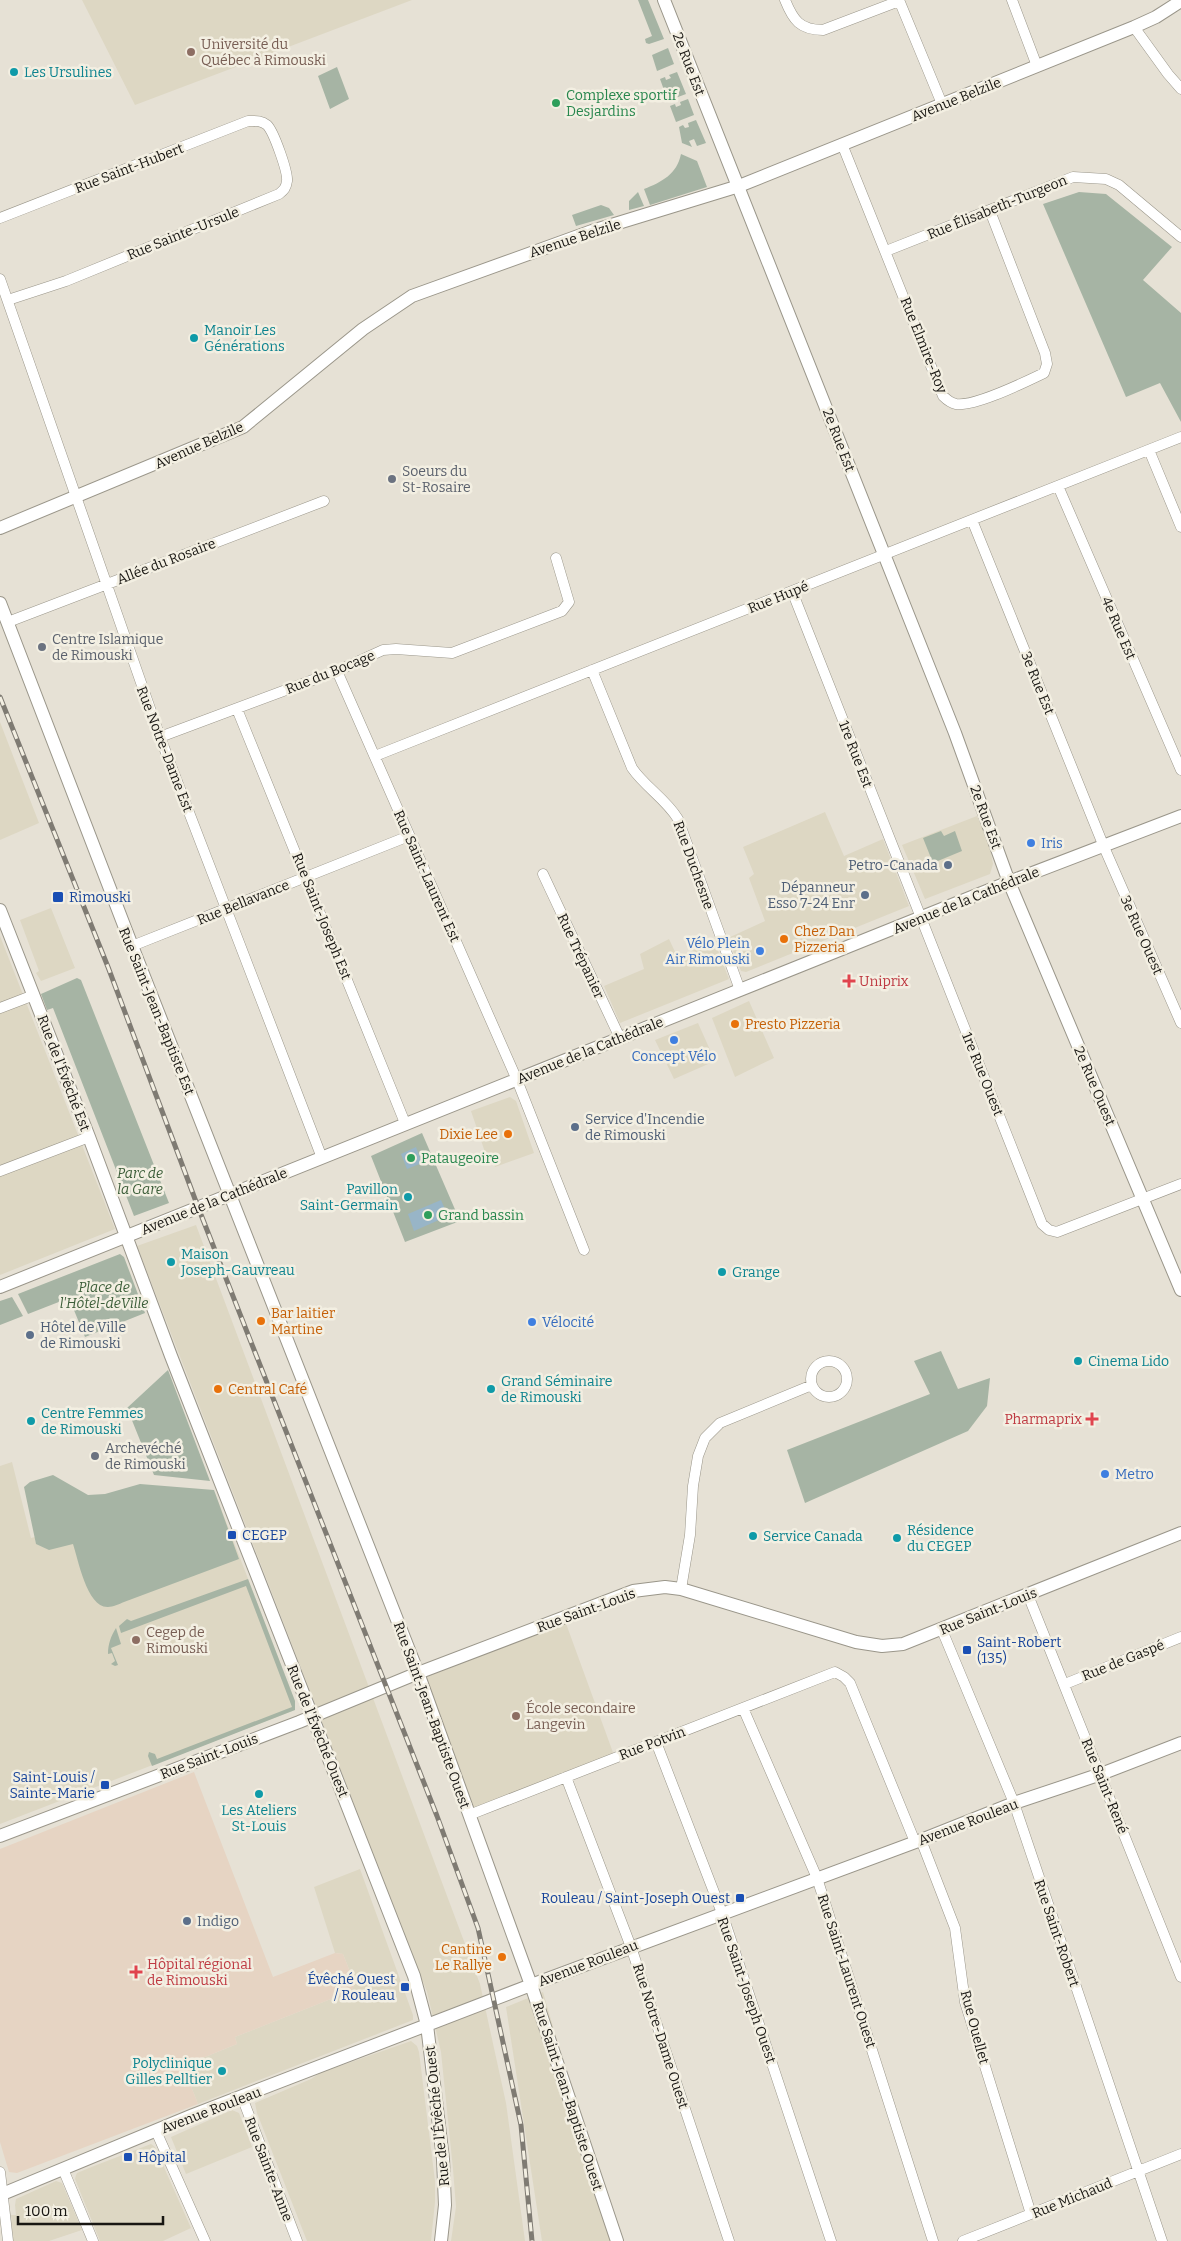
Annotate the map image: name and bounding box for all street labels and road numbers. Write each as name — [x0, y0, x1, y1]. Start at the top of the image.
street label: 2e Rue Est — [669, 30, 708, 98]
street label: Avenue Belzile — [909, 74, 1003, 125]
street label: Rue Saint-Hubert — [72, 140, 186, 197]
street label: Rue Élisabeth-Turgeon — [925, 171, 1070, 243]
street label: Rue Sainte-Ursule — [125, 203, 242, 264]
street label: Avenue Belzile — [527, 216, 623, 261]
street label: Rue Elmire-Roy — [896, 295, 951, 396]
street label: 2e Rue Est — [819, 406, 858, 474]
street label: Avenue Belzile — [152, 418, 246, 473]
street label: Allée du Rosaire — [114, 535, 218, 588]
street label: Rue Hupé — [745, 578, 811, 617]
street label: 4e Rue Est — [1098, 594, 1139, 662]
street label: Rue du Bocage — [283, 647, 377, 698]
street label: 3e Rue Est — [1017, 649, 1058, 717]
street label: Rue Notre-Dame Est — [133, 684, 196, 815]
street label: 1re Rue Est — [835, 718, 876, 790]
street label: 2e Rue Est — [966, 783, 1005, 851]
street label: Rue Saint-Laurent Est — [390, 808, 463, 945]
street label: Rue Duchesne — [670, 818, 717, 912]
street label: Rue Saint-Joseph Est — [288, 850, 355, 982]
street label: Avenue de la Cathédrale — [891, 863, 1042, 938]
street label: Rue Bellavance — [195, 876, 292, 929]
street label: 3e Rue Ouest — [1117, 893, 1167, 977]
street label: Rue Trépanier — [553, 911, 608, 1002]
street label: Rue Saint-Jean-Baptiste Est — [115, 925, 198, 1098]
street label: Rue de l'Évêché Est — [34, 1012, 94, 1134]
street label: Avenue de la Cathédrale — [515, 1013, 666, 1088]
street label: 1re Rue Ouest — [958, 1030, 1007, 1118]
street label: 2e Rue Ouest — [1070, 1044, 1119, 1128]
street label: Avenue de la Cathédrale — [139, 1164, 290, 1239]
street label: Rue Saint-Louis — [937, 1584, 1039, 1639]
street label: Rue Saint-Louis — [535, 1585, 638, 1636]
street label: Rue Saint-Jean-Baptiste Ouest — [390, 1619, 473, 1811]
street label: Rue de Gaspé — [1079, 1636, 1167, 1685]
street label: Rue de l'Évêché Ouest — [283, 1662, 353, 1800]
street label: Rue Potvin — [617, 1723, 688, 1764]
street label: Rue Saint-Louis — [158, 1730, 261, 1783]
street label: Rue Saint-René — [1078, 1736, 1131, 1836]
street label: Avenue Rouleau — [916, 1795, 1021, 1849]
street label: Rue Saint-Robert — [1030, 1877, 1083, 1989]
street label: Rue Saint-Laurent Ouest — [814, 1892, 879, 2050]
street label: Rue Saint-Joseph Ouest — [714, 1915, 780, 2065]
street label: Avenue Rouleau — [536, 1936, 641, 1990]
street label: Rue Notre-Dame Ouest — [629, 1961, 692, 2111]
street label: Rue Ouellet — [957, 1988, 993, 2066]
street label: Rue Saint-Jean-Baptiste Ouest — [529, 1999, 606, 2193]
street label: Rue de l'Évêché Ouest — [421, 2045, 453, 2187]
street label: Avenue Rouleau — [159, 2083, 264, 2137]
street label: Rue Sainte-Anne — [241, 2115, 296, 2224]
street label: Rue Michaud — [1030, 2175, 1115, 2222]

